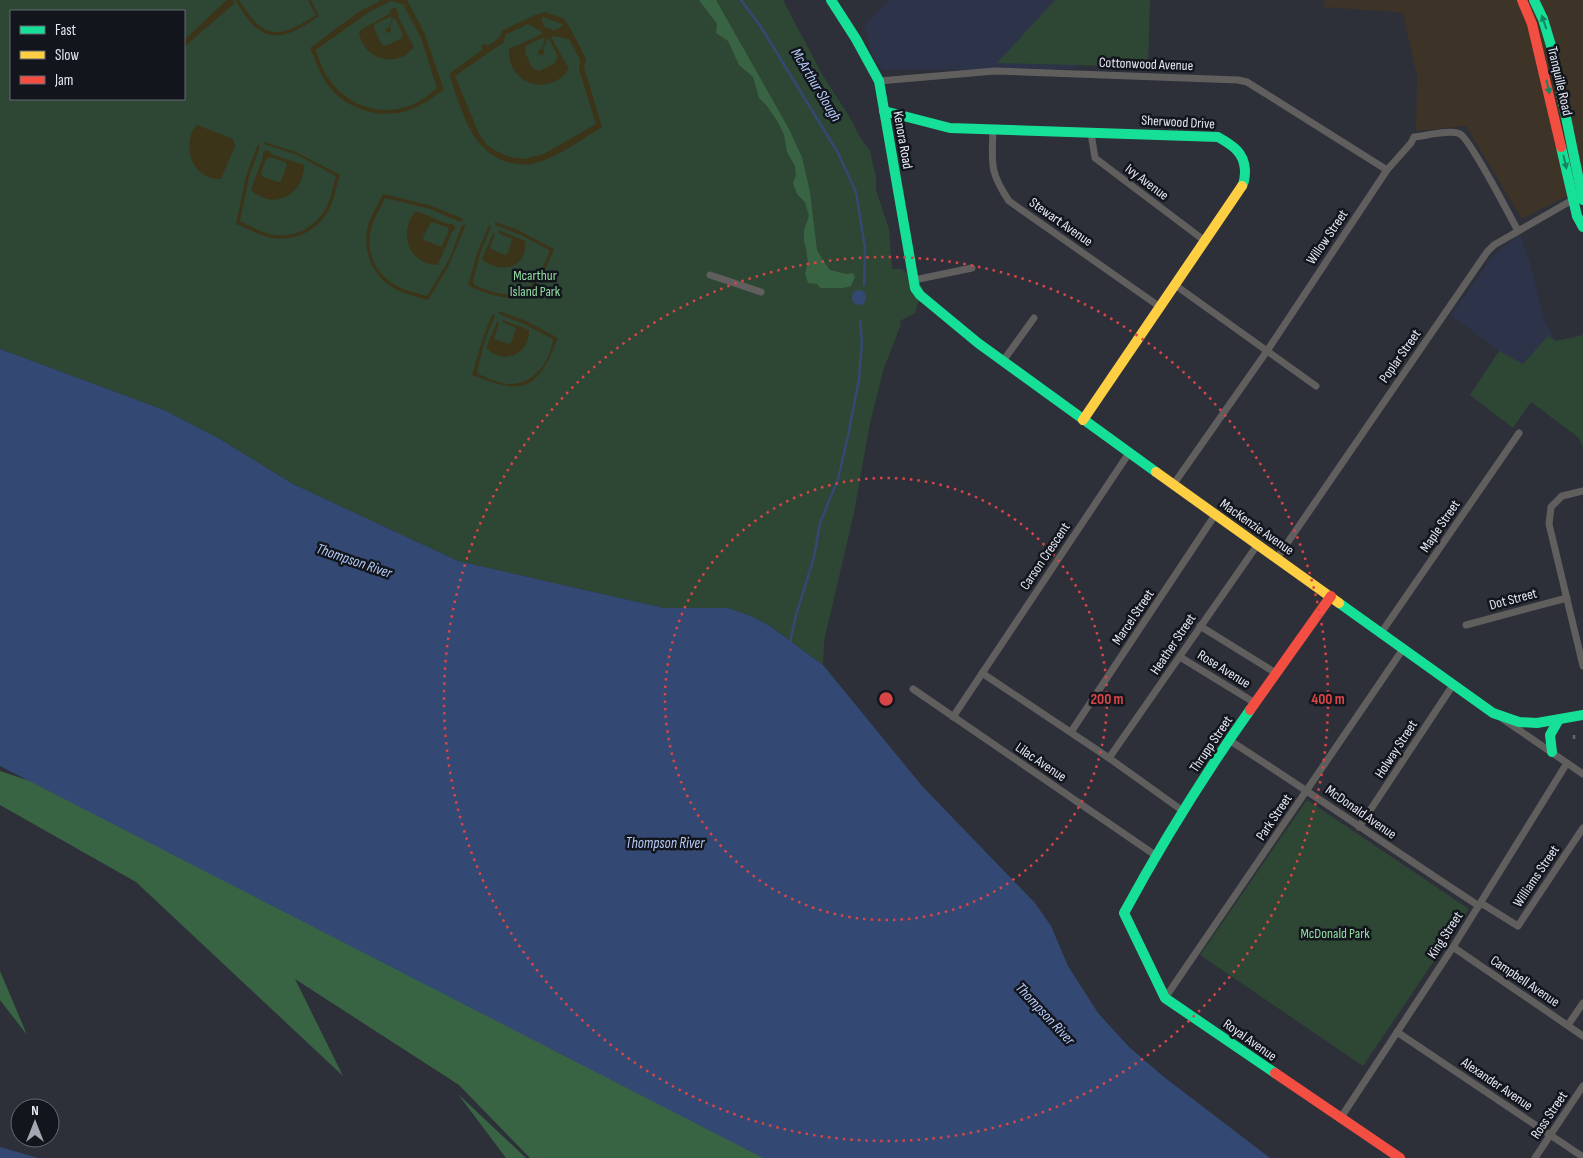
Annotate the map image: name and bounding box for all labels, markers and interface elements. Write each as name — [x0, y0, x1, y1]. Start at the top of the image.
legend — [10, 10, 185, 100]
one-way arrow — [1540, 14, 1548, 29]
text: Fast — [55, 21, 77, 40]
water label: McArthur Slough — [787, 45, 845, 125]
street label: Tranquille Road — [1544, 45, 1576, 117]
text: Slow — [55, 46, 79, 65]
street label: Cottonwood Avenue — [1099, 54, 1193, 74]
text: Jam — [54, 71, 73, 90]
one-way arrow — [1544, 80, 1552, 95]
street label: Kenora Road — [890, 110, 916, 170]
street label: Sherwood Drive — [1141, 112, 1215, 132]
one-way arrow — [1561, 154, 1569, 169]
street label: Ivy Avenue — [1122, 160, 1172, 204]
street label: Stewart Avenue — [1026, 194, 1096, 250]
street label: Willow Street — [1303, 206, 1351, 268]
park label: Mcarthur Island Park — [510, 267, 561, 300]
street label: Poplar Street — [1375, 326, 1425, 386]
street label: MacKenzie Avenue — [1217, 495, 1297, 559]
street label: Maple Street — [1416, 497, 1464, 555]
street label: Carson Crescent — [1016, 519, 1074, 593]
water label: Thompson River — [314, 539, 395, 583]
street label: Dot Street — [1487, 584, 1539, 614]
street label: Marcel Street — [1108, 586, 1158, 648]
street label: Heather Street — [1146, 610, 1200, 678]
street label: Rose Avenue — [1194, 646, 1254, 692]
centre of rings — [877, 690, 895, 708]
text: 200 m — [1090, 690, 1124, 709]
text: 400 m — [1311, 690, 1345, 709]
street label: Thrupp Street — [1186, 712, 1236, 776]
street label: Holway Street — [1371, 717, 1421, 781]
street label: Lilac Avenue — [1012, 739, 1070, 785]
street label: McDonald Avenue — [1322, 781, 1400, 843]
street label: Park Street — [1252, 791, 1296, 843]
water label: Thompson River — [626, 834, 705, 853]
street label: Williams Street — [1509, 842, 1563, 910]
street label: King Street — [1424, 908, 1466, 962]
park label: McDonald Park — [1300, 925, 1370, 942]
street label: Campbell Avenue — [1487, 952, 1563, 1010]
water label: Thompson River — [1011, 979, 1079, 1050]
street label: Royal Avenue — [1220, 1015, 1280, 1065]
street label: Alexander Avenue — [1457, 1053, 1536, 1114]
street label: Ross Street — [1527, 1088, 1571, 1142]
north arrow — [10, 1098, 60, 1148]
text: N — [31, 1102, 39, 1119]

